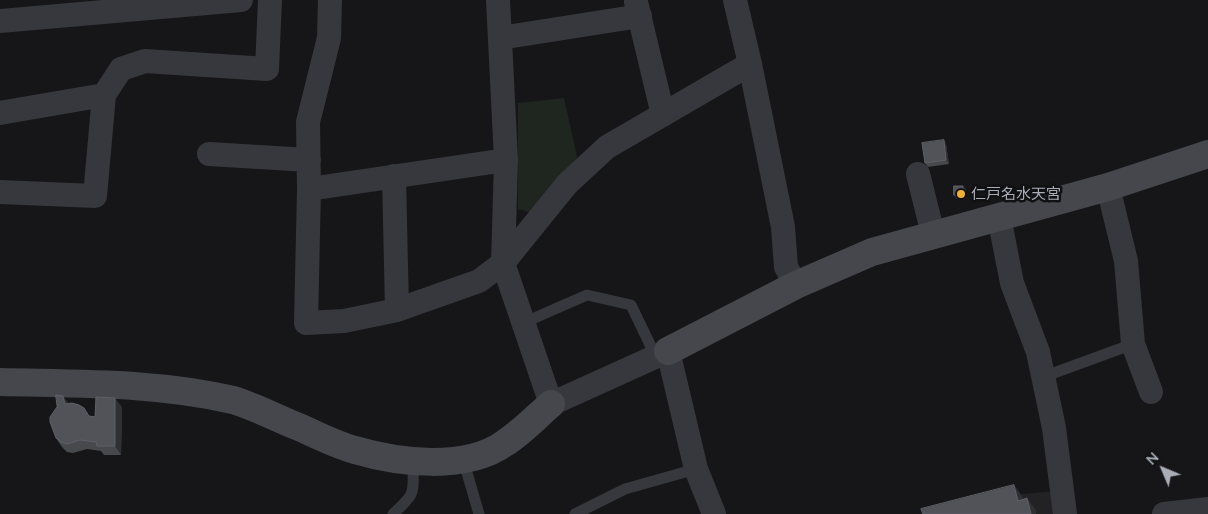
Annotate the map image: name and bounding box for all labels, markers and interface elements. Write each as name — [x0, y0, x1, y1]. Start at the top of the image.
place label: 仁戸名水天宮 — [971, 185, 1061, 203]
marker: 仁戸名水天宮 — [955, 188, 967, 200]
north arrow — [1138, 444, 1188, 494]
text: N — [1142, 448, 1162, 468]

